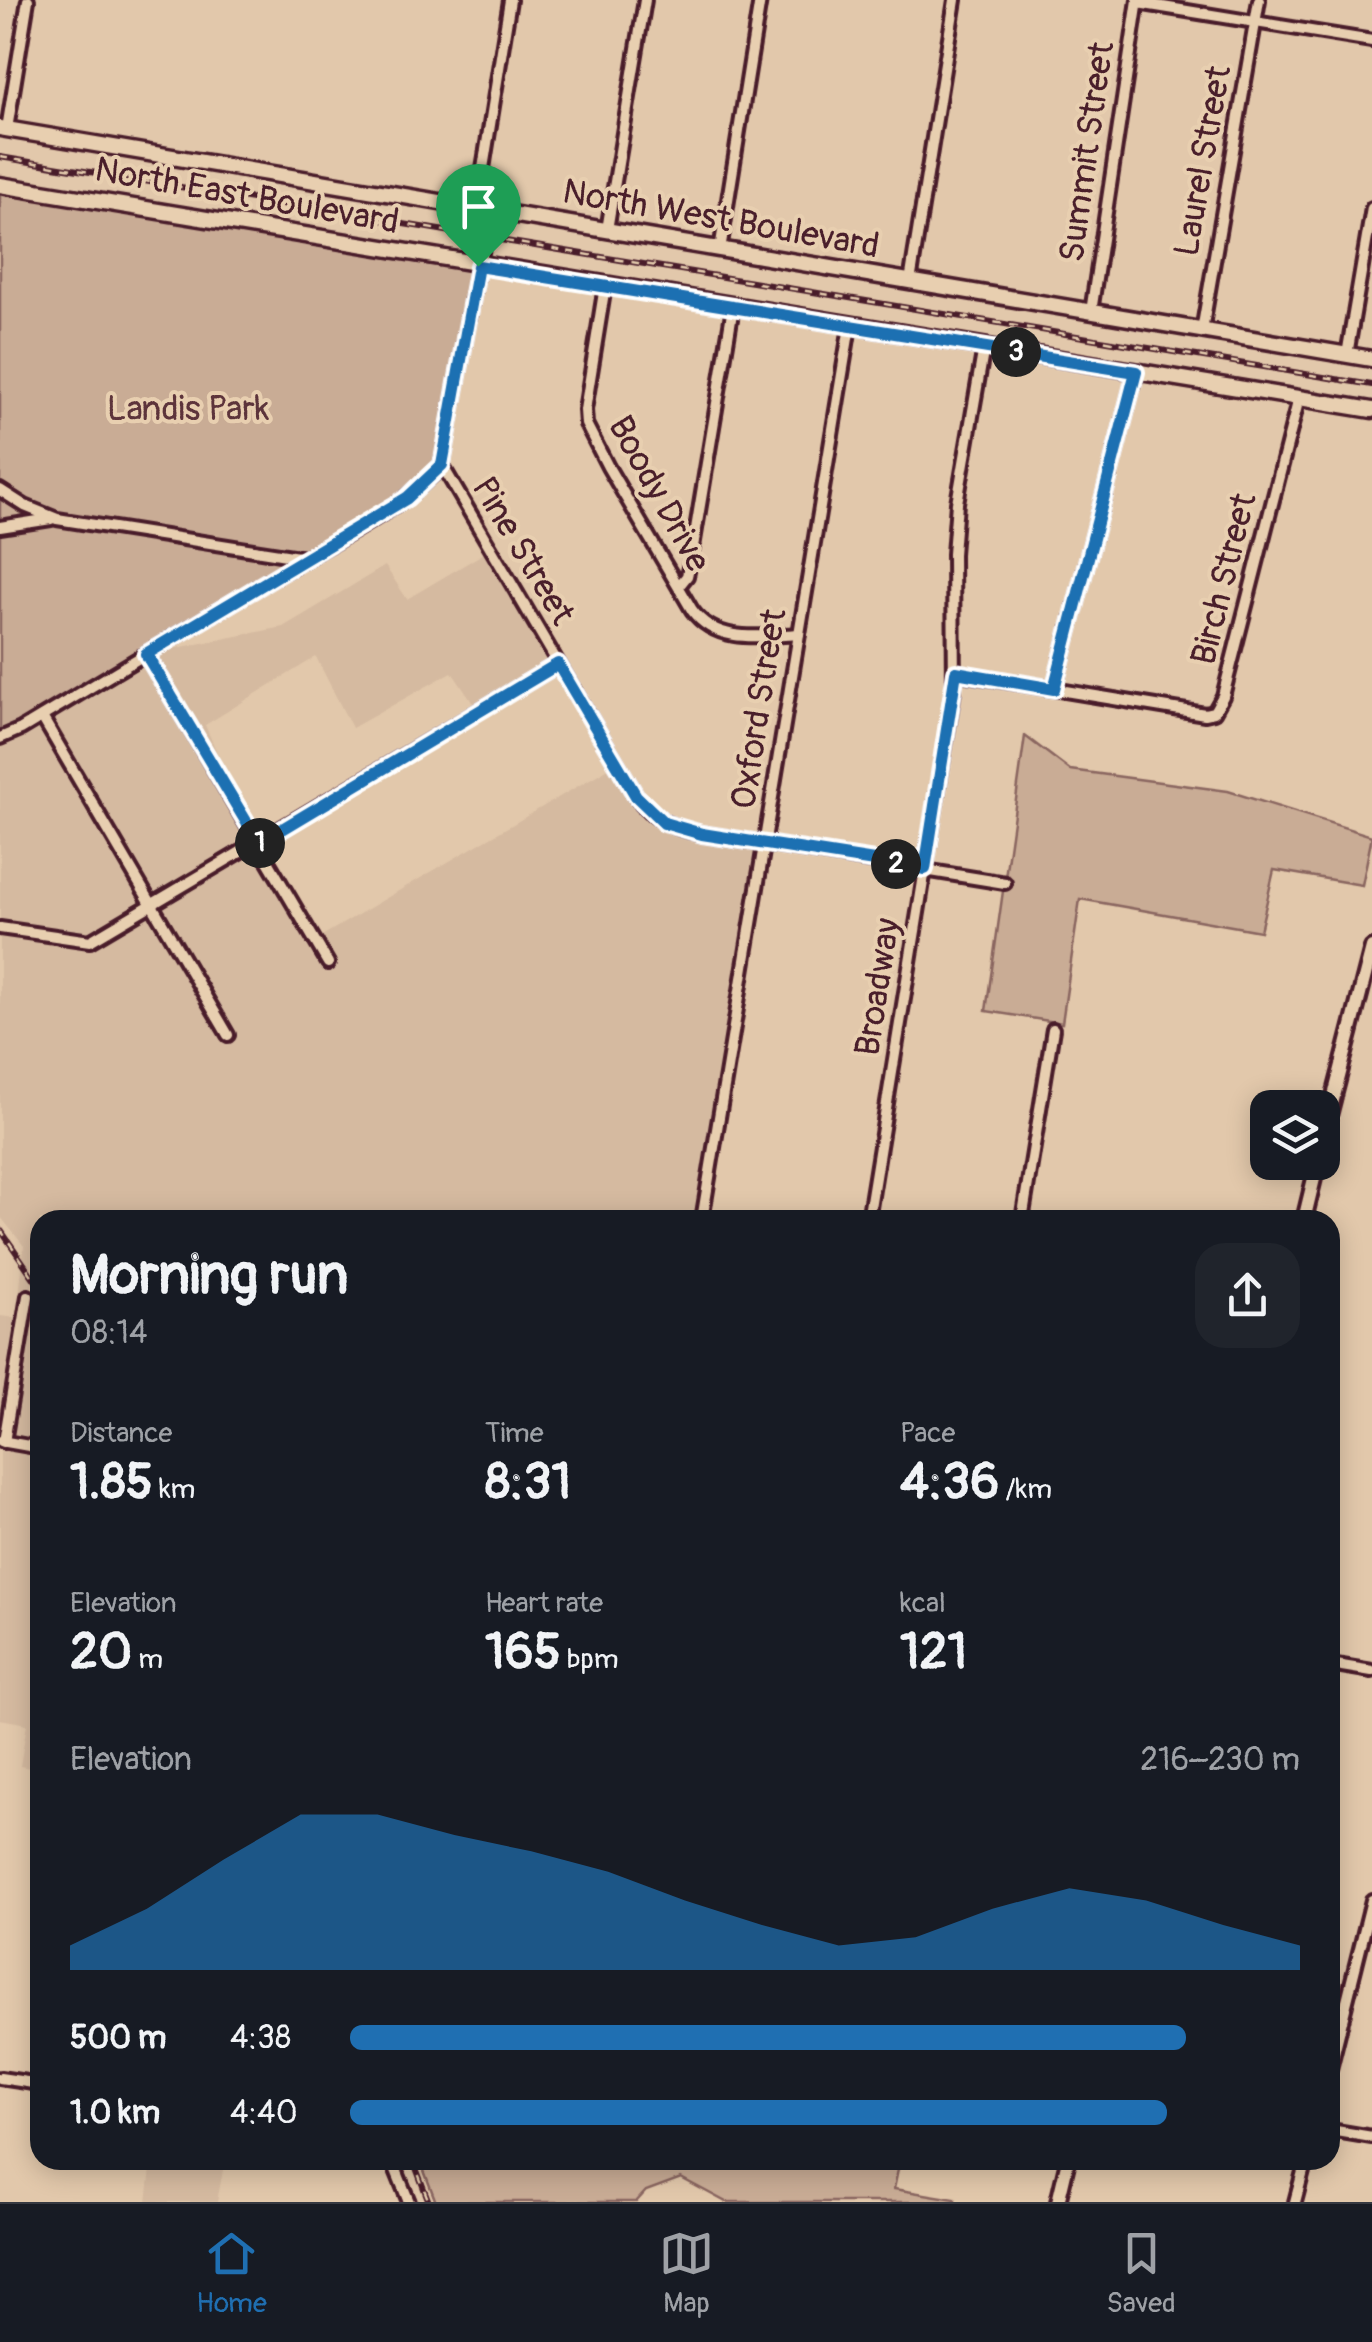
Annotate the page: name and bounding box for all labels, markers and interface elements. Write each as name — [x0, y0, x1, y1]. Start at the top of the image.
street label: Summit Street — [1050, 38, 1124, 265]
street label: Laurel Street — [1165, 61, 1242, 260]
street label: North East Boulevard — [92, 148, 402, 244]
pin — [436, 164, 521, 267]
street label: North West Boulevard — [559, 170, 883, 268]
icon: arrive — [451, 179, 506, 234]
pin: 3 — [991, 327, 1041, 377]
text: 3 — [1008, 334, 1024, 369]
park label: Landis Park — [107, 387, 270, 431]
street label: Boody Drive — [598, 408, 720, 580]
street label: Pine Street — [462, 469, 585, 634]
street label: Birch Street — [1181, 488, 1267, 669]
street label: Oxford Street — [721, 605, 797, 812]
pin: 1 — [235, 818, 285, 868]
text: 1 — [255, 825, 265, 860]
pin: 2 — [871, 839, 921, 889]
text: 2 — [888, 846, 904, 881]
street label: Broadway — [845, 915, 911, 1059]
map controls — [1250, 1090, 1340, 1180]
button: layers — [1250, 1090, 1340, 1180]
text: Morning run — [70, 1241, 348, 1310]
button: share — [1195, 1243, 1300, 1348]
text: 08:14 — [70, 1313, 148, 1353]
text: Distance — [70, 1416, 172, 1451]
text: Time — [485, 1416, 544, 1451]
text: Pace — [900, 1416, 955, 1451]
text: 1.85 — [70, 1451, 153, 1514]
text: 8:31 — [485, 1451, 571, 1514]
text: 4:36 — [900, 1451, 999, 1514]
text: km — [153, 1472, 195, 1507]
text: /km — [999, 1472, 1052, 1507]
text: Elevation — [70, 1586, 177, 1621]
text: Heart rate — [485, 1586, 603, 1621]
text: kcal — [900, 1586, 946, 1621]
text: 20 — [70, 1621, 132, 1684]
text: 165 — [485, 1621, 561, 1684]
text: 121 — [900, 1621, 967, 1684]
text: m — [132, 1642, 163, 1677]
text: bpm — [561, 1642, 619, 1677]
text: Elevation — [70, 1740, 192, 1780]
text: 216–230 m — [1140, 1740, 1300, 1780]
text: 500 m — [70, 2018, 166, 2058]
text: 4:38 — [230, 2018, 291, 2058]
text: 1.0 km — [70, 2093, 160, 2133]
text: 4:40 — [230, 2093, 298, 2133]
tab: Home — [196, 2226, 267, 2321]
tab: Map — [659, 2226, 714, 2321]
tab: Saved — [1106, 2226, 1176, 2321]

